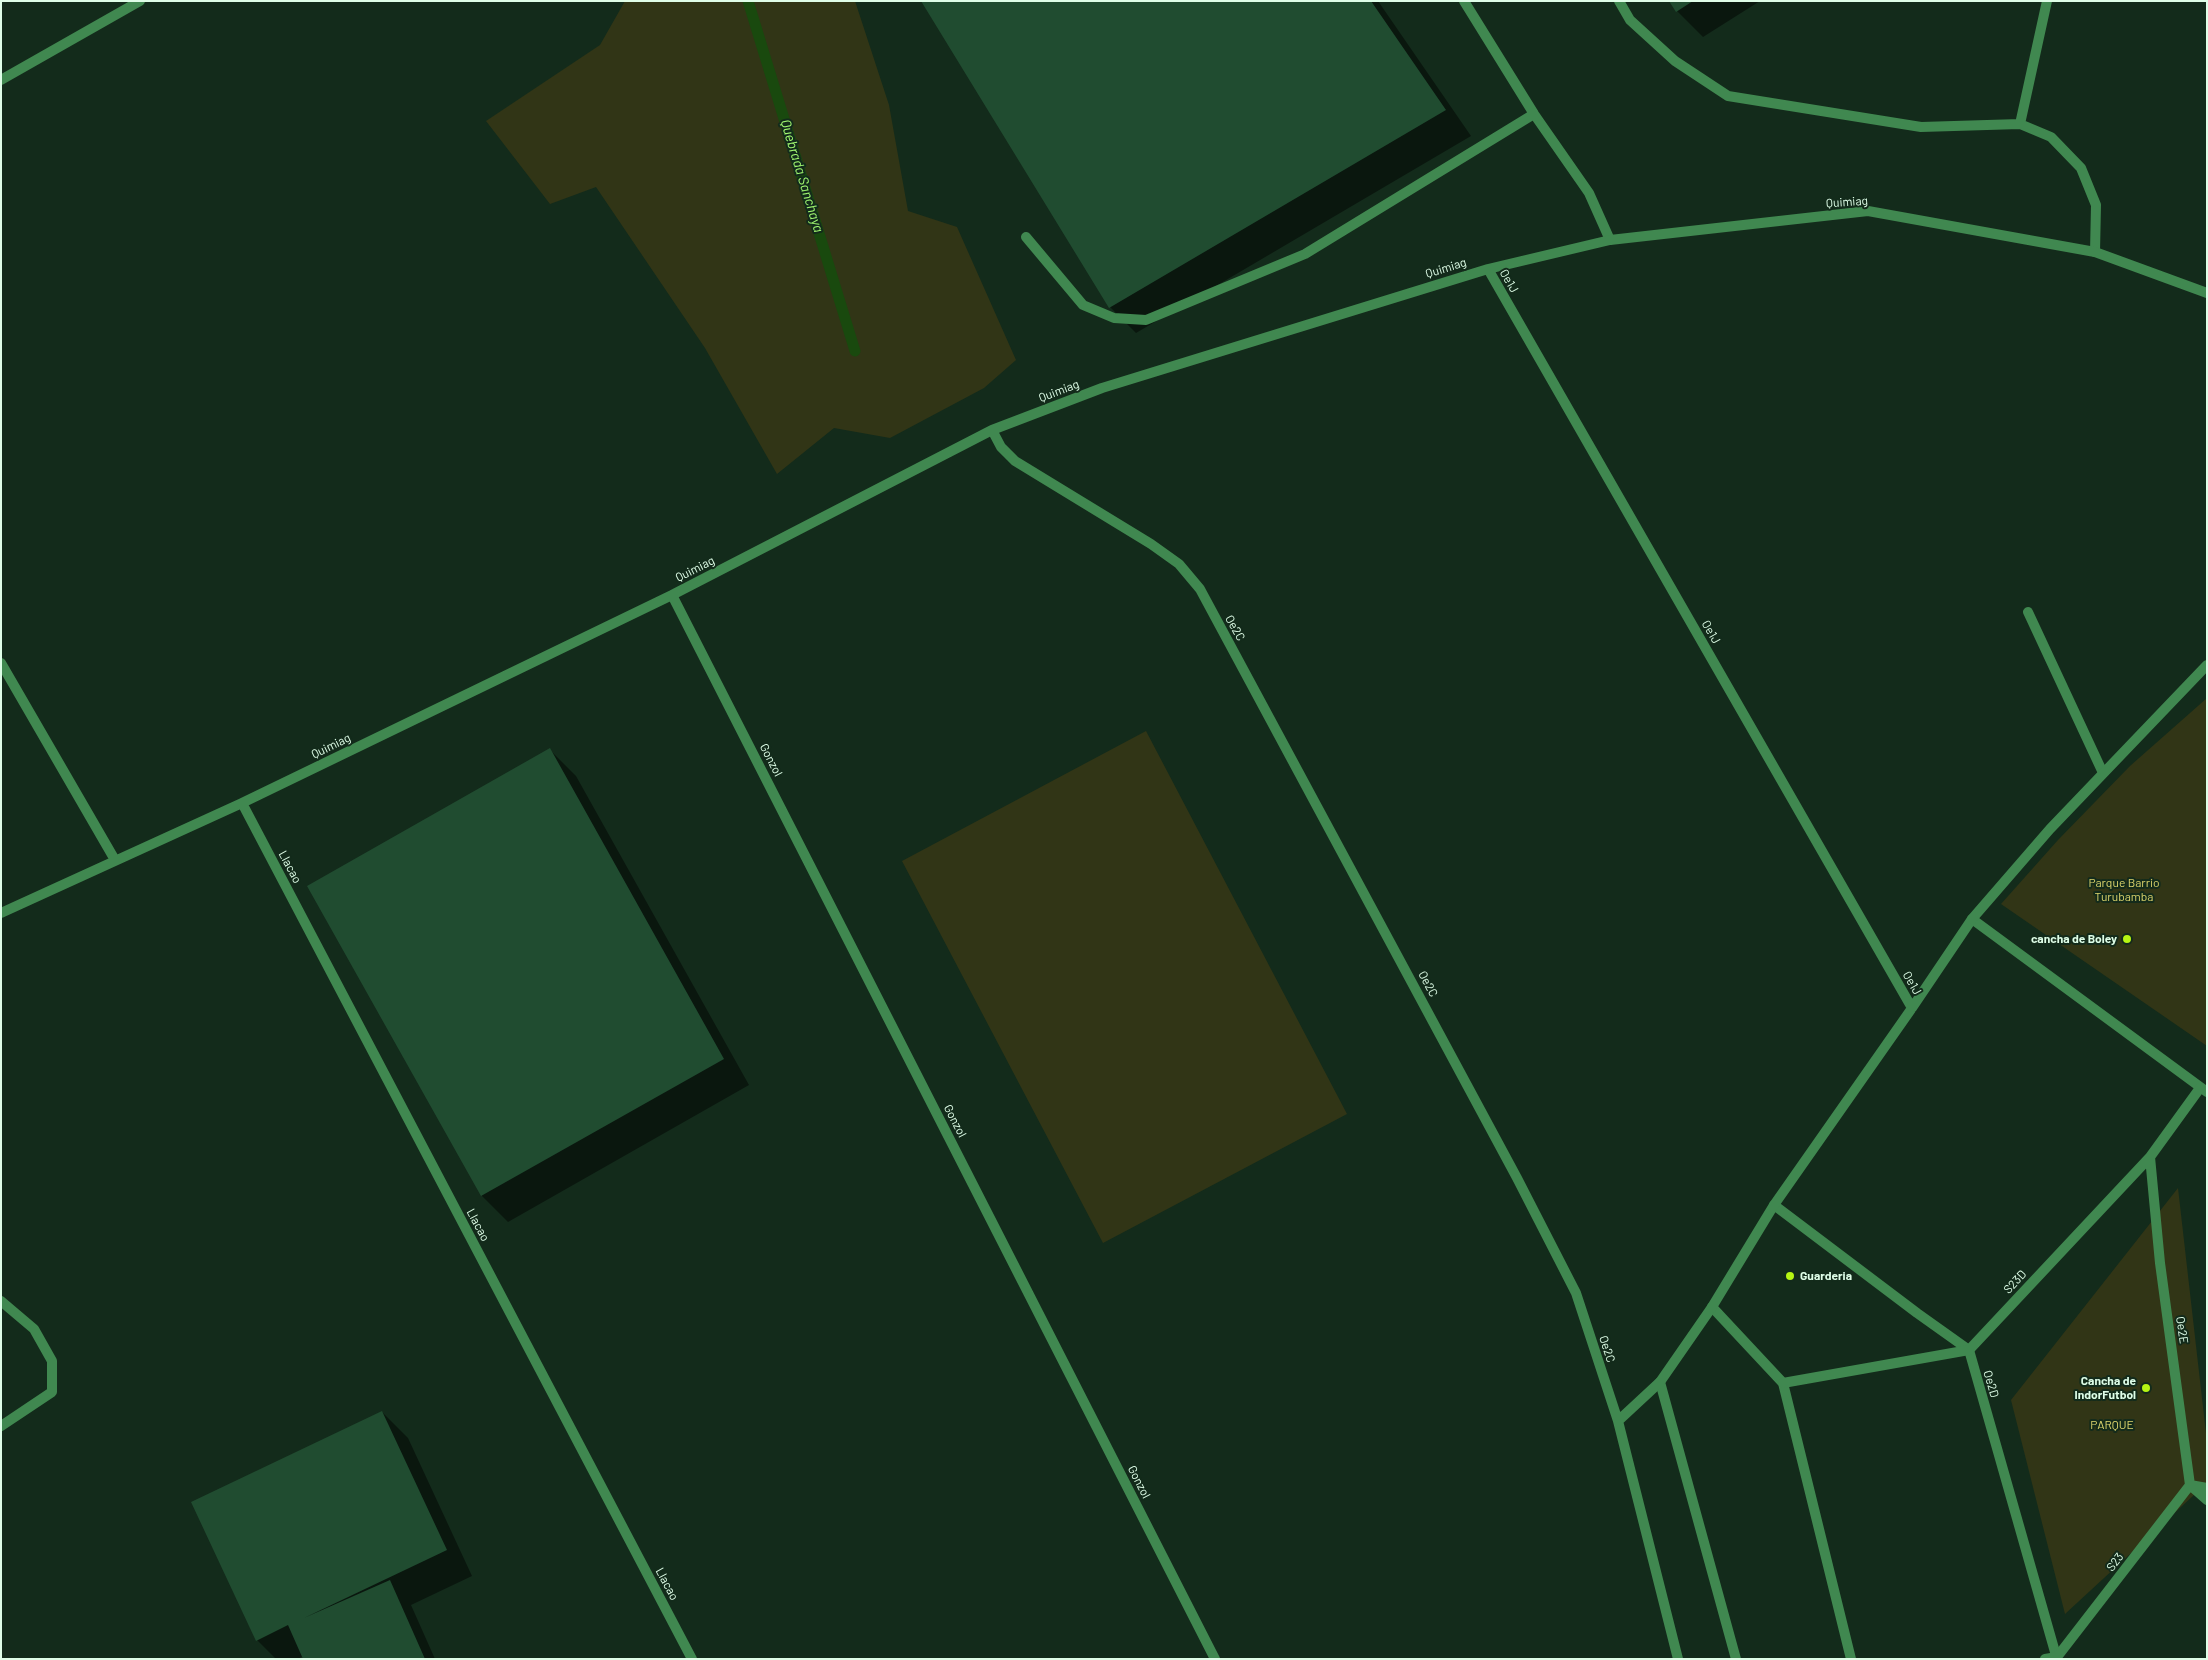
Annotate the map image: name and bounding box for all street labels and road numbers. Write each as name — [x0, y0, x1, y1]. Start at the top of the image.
street label: Quimiag — [1826, 193, 1868, 211]
street label: Quimiag — [1424, 255, 1468, 281]
street label: Oe1J — [1497, 267, 1521, 295]
street label: Quimiag — [1037, 377, 1081, 405]
street label: Quimiag — [673, 553, 717, 585]
street label: Oe2C — [1222, 612, 1248, 644]
street label: Oe1J — [1699, 618, 1723, 646]
street label: Quimiag — [309, 730, 353, 762]
street label: Gonzol — [757, 741, 785, 779]
street label: Llacao — [276, 848, 304, 886]
street label: Oe2C — [1415, 968, 1441, 1000]
street label: Oe1J — [1900, 969, 1924, 997]
street label: Gonzol — [941, 1102, 969, 1140]
street label: Llacao — [464, 1206, 492, 1244]
street label: S23D — [2001, 1267, 2029, 1297]
street label: Oe2E — [2173, 1315, 2191, 1345]
street label: Oe2C — [1596, 1334, 1618, 1364]
street label: Oe2D — [1980, 1369, 2002, 1399]
street label: Gonzol — [1125, 1463, 1153, 1501]
street label: S23 — [2103, 1550, 2127, 1574]
street label: Llacao — [653, 1565, 681, 1603]

